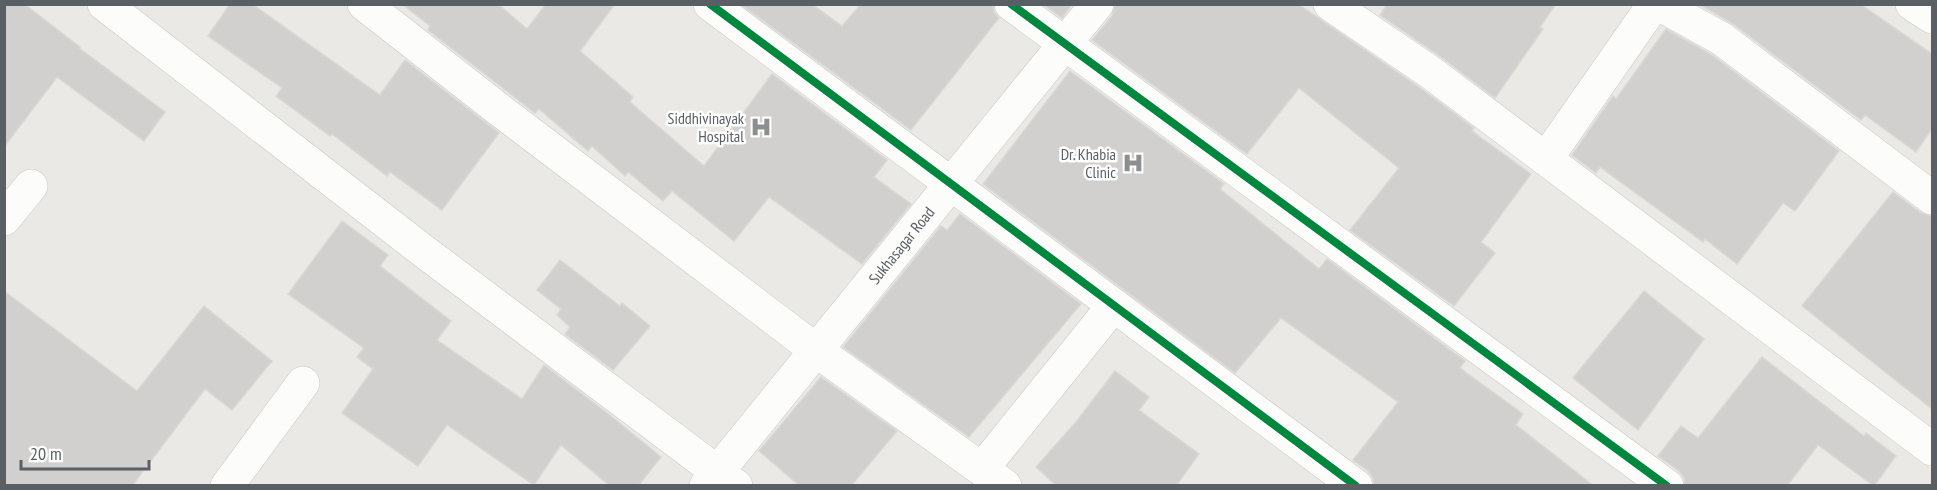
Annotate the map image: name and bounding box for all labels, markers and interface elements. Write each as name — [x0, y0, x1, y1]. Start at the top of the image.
place label: Siddhivinayak Hospital — [668, 108, 745, 146]
hospital icon: Siddhivinayak Hospital — [749, 115, 773, 139]
place label: Dr. Khabia Clinic — [1061, 144, 1116, 182]
hospital icon: Dr. Khabia Clinic — [1121, 151, 1145, 175]
street label: Sukhasagar Road — [864, 202, 939, 288]
scale bar — [21, 433, 148, 471]
text: 20 m — [30, 442, 62, 465]

